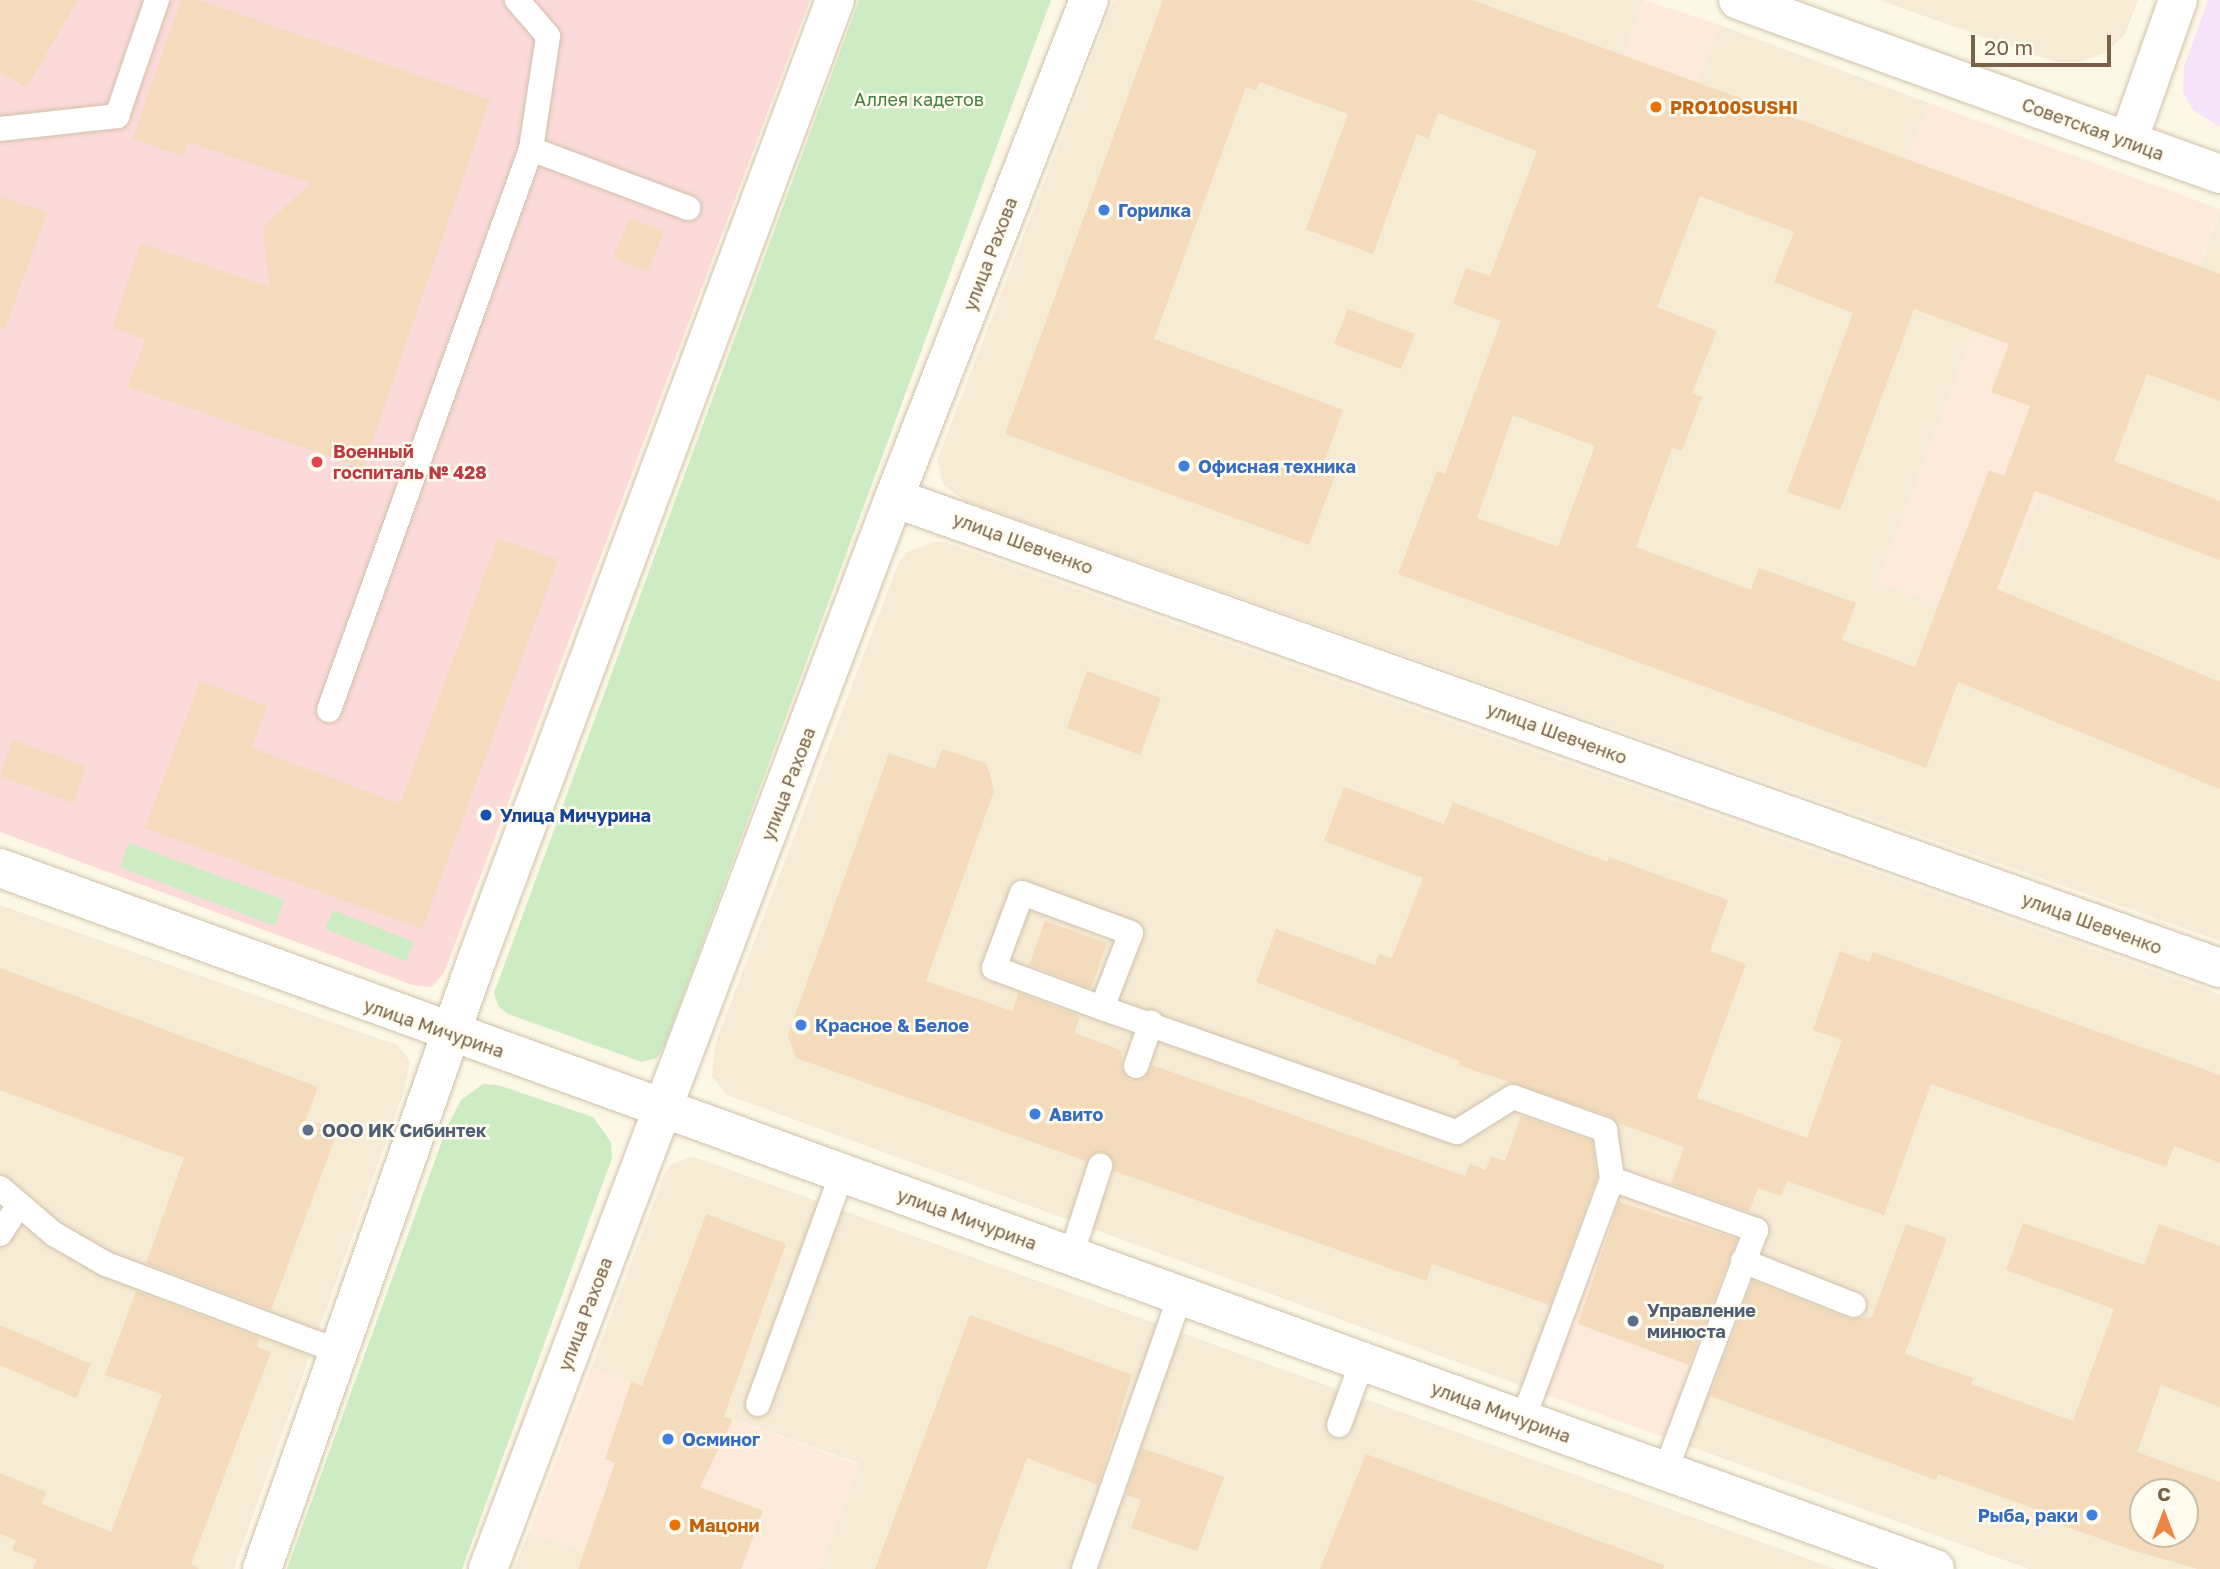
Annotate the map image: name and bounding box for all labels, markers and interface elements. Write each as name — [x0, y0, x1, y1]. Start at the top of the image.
scale bar — [1975, 21, 2115, 65]
text: 20 m — [1984, 34, 2033, 60]
park label: Аллея кадетов — [854, 88, 984, 110]
street label: Советская улица — [2019, 93, 2167, 165]
place label: PRO100SUSHI — [1670, 96, 1798, 118]
marker: PRO100SUSHI — [1648, 99, 1664, 115]
street label: улица Рахова — [958, 194, 1022, 314]
place label: Горилка — [1118, 199, 1191, 221]
marker: Горилка — [1096, 202, 1112, 218]
place label: Военный госпиталь № 428 — [333, 441, 487, 484]
marker: Военный госпиталь № 428 — [307, 452, 327, 472]
place label: Офисная техника — [1198, 455, 1356, 477]
marker: Офисная техника — [1176, 458, 1192, 474]
street label: улица Шевченко — [950, 508, 1096, 578]
street label: улица Шевченко — [1484, 698, 1630, 768]
street label: улица Рахова — [756, 724, 820, 844]
place label: Улица Мичурина — [500, 804, 651, 826]
marker: Улица Мичурина — [478, 807, 494, 823]
street label: улица Шевченко — [2019, 888, 2165, 958]
street label: улица Мичурина — [361, 994, 507, 1062]
place label: Красное & Белое — [815, 1014, 969, 1036]
marker: Красное & Белое — [793, 1017, 809, 1033]
place label: Авито — [1049, 1103, 1103, 1125]
marker: Авито — [1027, 1106, 1043, 1122]
place label: ООО ИК Сибинтек — [322, 1119, 486, 1141]
marker: ООО ИК Сибинтек — [300, 1122, 316, 1138]
street label: улица Мичурина — [894, 1184, 1040, 1254]
street label: улица Рахова — [553, 1254, 617, 1374]
place label: Управление минюста — [1647, 1300, 1756, 1342]
marker: Управление минюста — [1625, 1313, 1641, 1329]
street label: улица Мичурина — [1428, 1377, 1574, 1447]
place label: Осминог — [682, 1428, 760, 1450]
marker: Осминог — [660, 1431, 676, 1447]
north arrow — [2129, 1478, 2199, 1548]
text: С — [2157, 1482, 2171, 1505]
place label: Рыба, раки — [1978, 1504, 2078, 1526]
marker: Рыба, раки — [2084, 1507, 2100, 1523]
place label: Мацони — [689, 1514, 759, 1536]
marker: Мацони — [667, 1517, 683, 1533]

